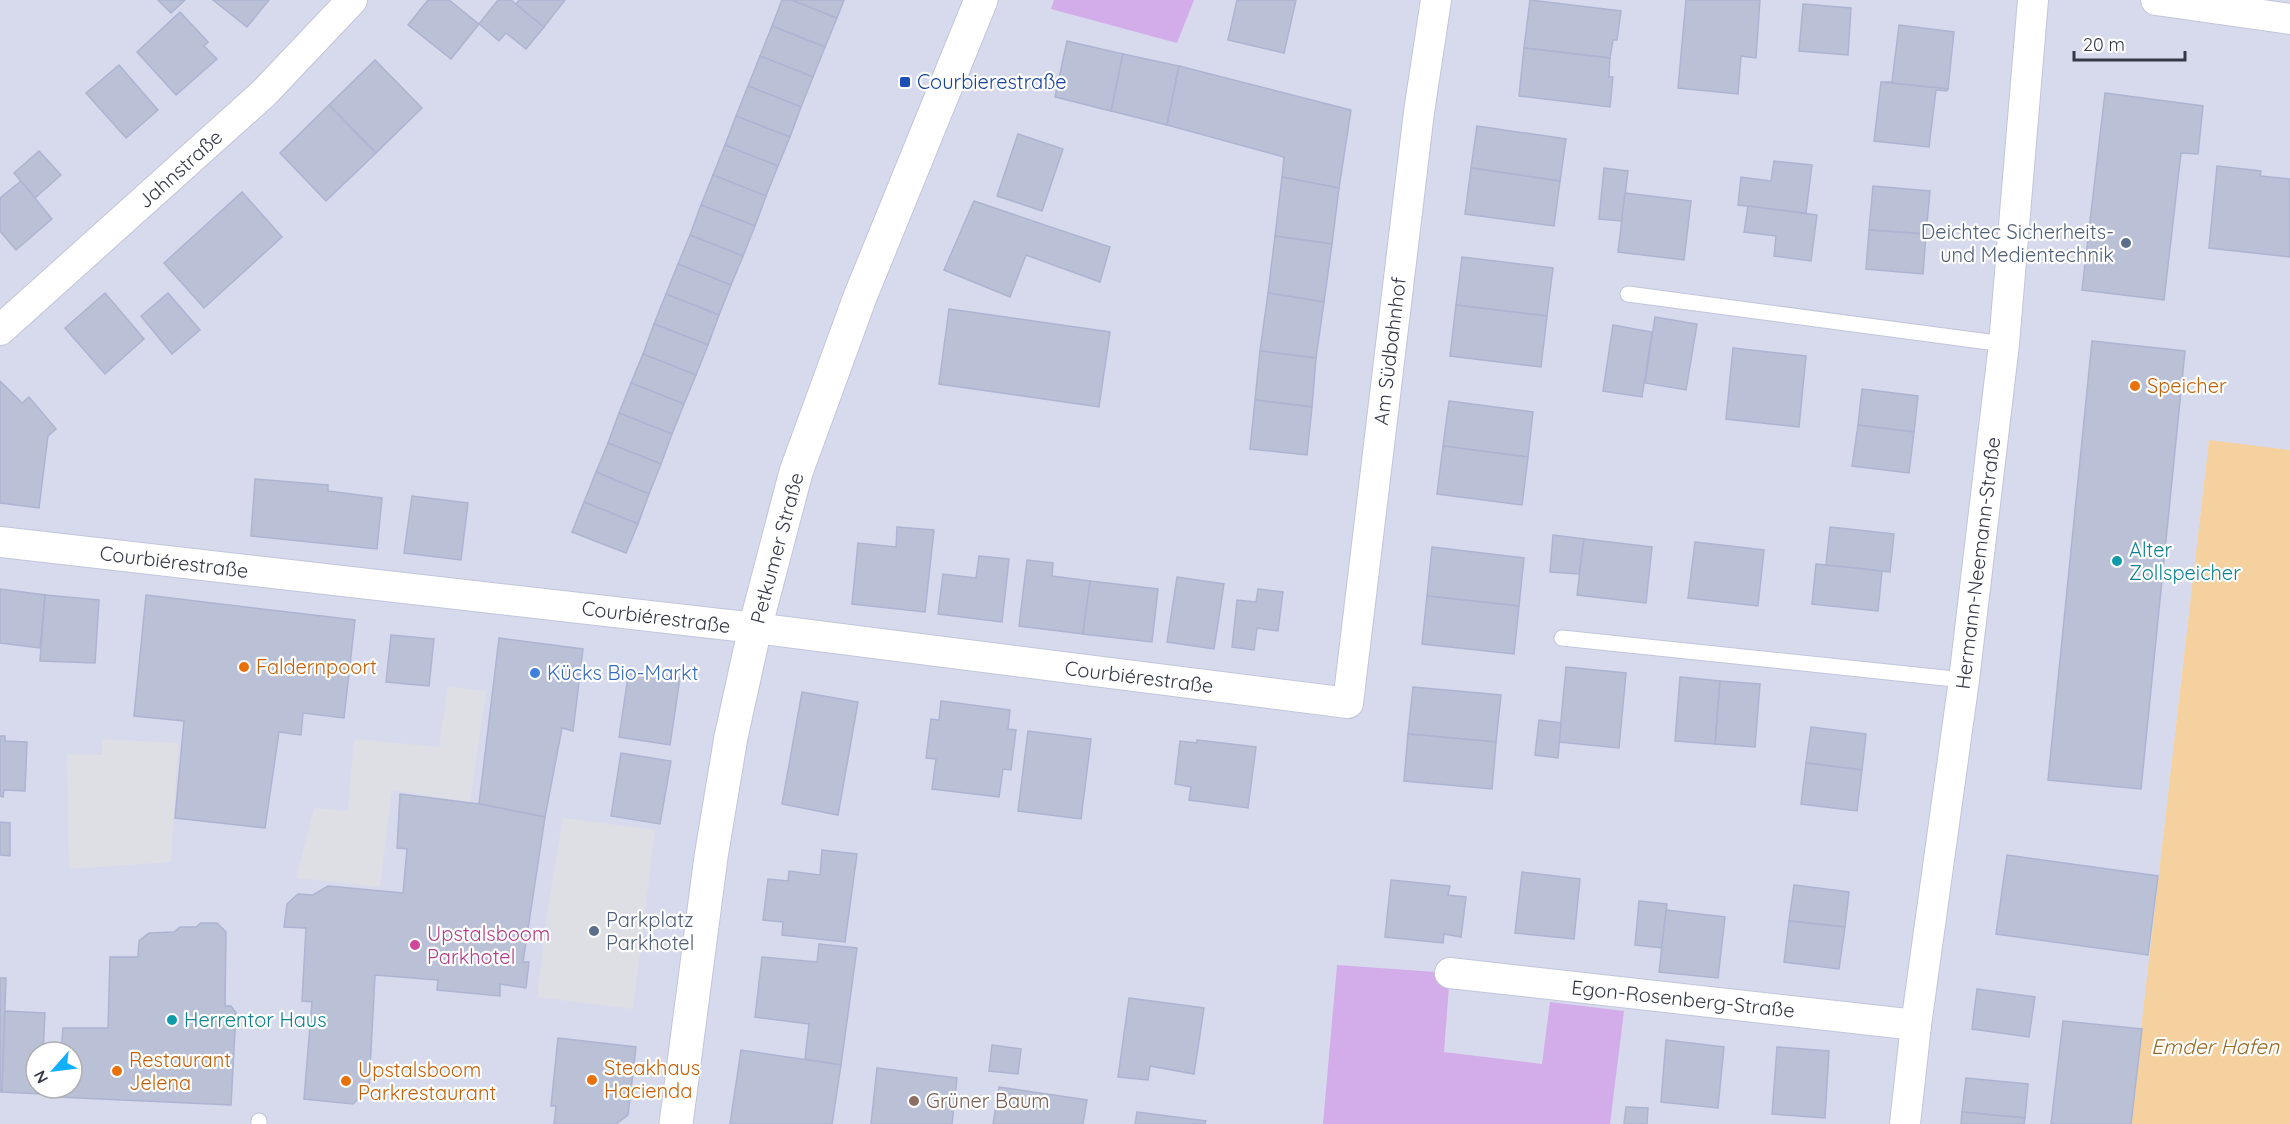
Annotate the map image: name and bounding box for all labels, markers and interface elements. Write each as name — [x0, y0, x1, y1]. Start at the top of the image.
scale bar — [2074, 24, 2185, 62]
text: 20 m — [2083, 33, 2125, 56]
place label: Courbierestraße — [917, 69, 1067, 94]
marker: Courbierestraße — [898, 75, 912, 89]
street label: Jahnstraße — [132, 124, 227, 213]
place label: Deichtec Sicherheits- und Medientechnik — [1921, 219, 2114, 267]
marker: Deichtec Sicherheits- und Medientechnik — [2119, 236, 2133, 250]
street label: Am Südbahnhof — [1368, 275, 1411, 427]
place label: Speicher — [2147, 373, 2227, 398]
marker: Speicher — [2128, 379, 2142, 393]
street label: Hermann-Neemann-Straße — [1950, 435, 2005, 691]
street label: Petkumer Straße — [744, 470, 809, 626]
place label: Alter Zollspeicher — [2129, 537, 2241, 585]
street label: Courbiérestraße — [98, 540, 250, 583]
marker: Alter Zollspeicher — [2110, 554, 2124, 568]
street label: Courbiérestraße — [580, 595, 732, 638]
place label: Faldernpoort — [256, 654, 377, 679]
street label: Courbiérestraße — [1063, 655, 1215, 698]
marker: Faldernpoort — [237, 660, 251, 674]
place label: Kücks Bio-Markt — [547, 660, 699, 685]
marker: Kücks Bio-Markt — [528, 666, 542, 680]
place label: Parkplatz Parkhotel — [606, 907, 694, 955]
place label: Upstalsboom Parkhotel — [427, 921, 550, 969]
marker: Parkplatz Parkhotel — [587, 924, 601, 938]
marker: Upstalsboom Parkhotel — [408, 938, 422, 952]
street label: Egon-Rosenberg-Straße — [1570, 974, 1796, 1023]
place label: Herrentor Haus — [184, 1007, 327, 1032]
marker: Herrentor Haus — [165, 1013, 179, 1027]
water label: Emder Hafen — [2151, 1033, 2280, 1059]
north arrow — [24, 1040, 84, 1100]
place label: Restaurant Jelena — [129, 1047, 231, 1095]
place label: Steakhaus Hacienda — [604, 1055, 700, 1103]
place label: Upstalsboom Parkrestaurant — [358, 1057, 496, 1105]
marker: Restaurant Jelena — [110, 1064, 124, 1078]
text: N — [29, 1067, 52, 1087]
marker: Steakhaus Hacienda — [585, 1073, 599, 1087]
marker: Upstalsboom Parkrestaurant — [339, 1074, 353, 1088]
place label: Grüner Baum — [926, 1088, 1050, 1113]
marker: Grüner Baum — [907, 1094, 921, 1108]

